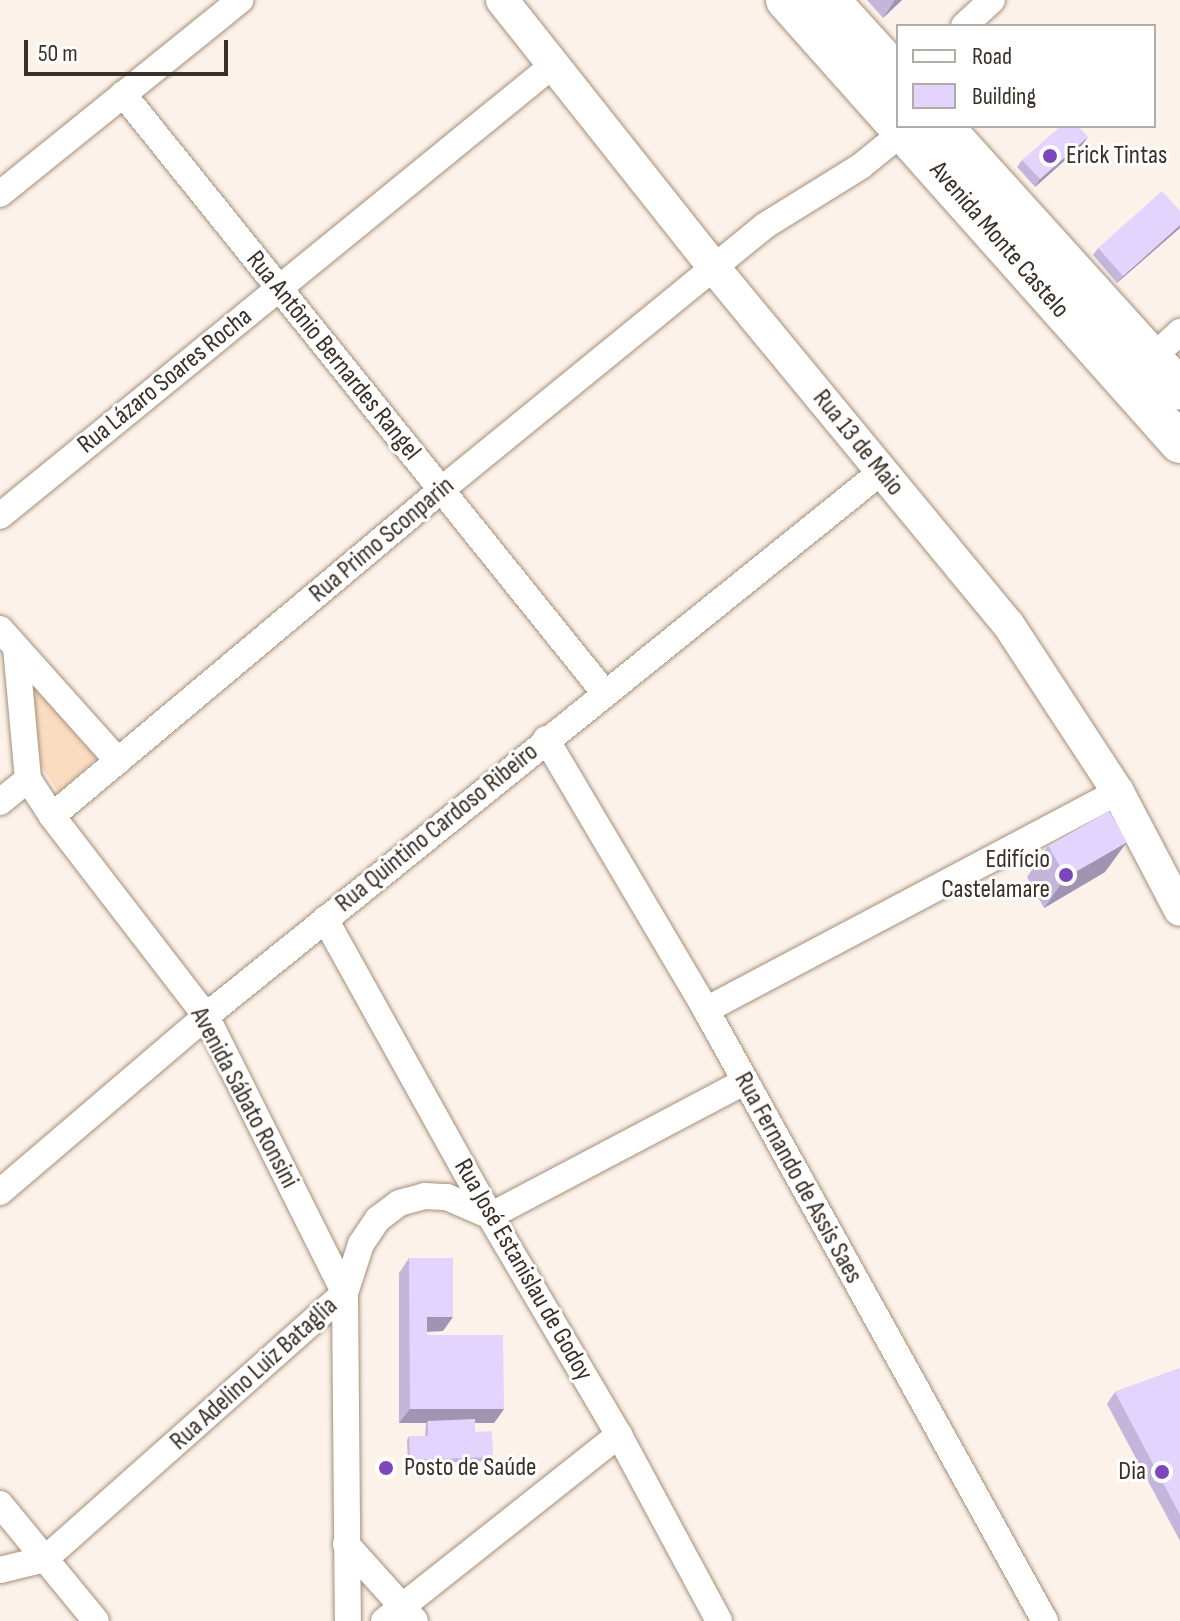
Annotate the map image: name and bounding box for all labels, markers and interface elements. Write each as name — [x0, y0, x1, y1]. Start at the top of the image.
scale bar — [28, 24, 232, 74]
legend — [896, 24, 1156, 128]
text: 50 m — [38, 39, 78, 68]
text: Road — [972, 42, 1012, 71]
text: Building — [972, 82, 1036, 111]
place label: Erick Tintas — [1066, 140, 1167, 172]
marker: Erick Tintas — [1041, 147, 1059, 165]
street label: Avenida Monte Castelo — [923, 155, 1075, 325]
street label: Rua Antônio Bernardes Rangel — [239, 245, 427, 467]
street label: Rua Lázaro Soares Rocha — [72, 301, 258, 461]
street label: Rua 13 de Maio — [806, 384, 910, 502]
street label: Rua Primo Sconparin — [303, 470, 461, 610]
street label: Rua Quintino Cardoso Ribeiro — [329, 737, 545, 919]
place label: Edifício Castelamare — [941, 844, 1050, 906]
marker: Edifício Castelamare — [1057, 866, 1075, 884]
street label: Avenida Sábato Ronsini — [183, 1002, 305, 1194]
street label: Rua Fernando de Assis Saes — [727, 1067, 869, 1289]
street label: Rua José Estanislau de Godoy — [447, 1154, 599, 1386]
street label: Rua Adelino Luiz Bataglia — [164, 1291, 344, 1457]
place label: Posto de Saúde — [404, 1452, 536, 1484]
place label: Dia — [1118, 1456, 1146, 1488]
marker: Posto de Saúde — [375, 1457, 397, 1479]
marker: Dia — [1153, 1463, 1171, 1481]

